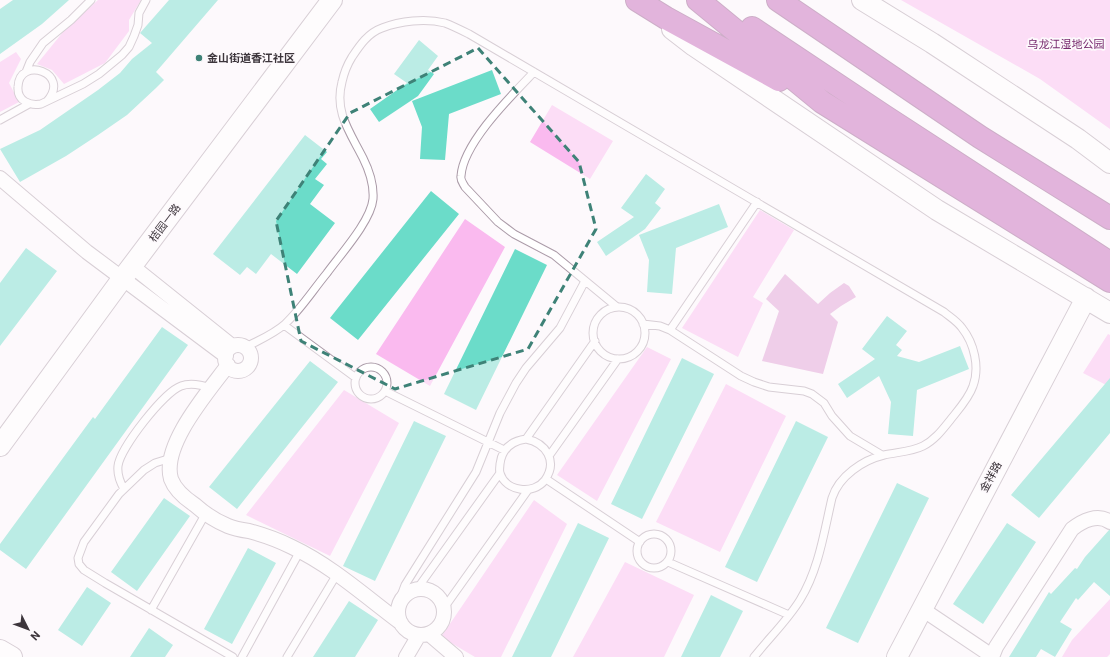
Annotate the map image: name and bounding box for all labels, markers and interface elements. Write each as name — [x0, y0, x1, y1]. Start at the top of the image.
park label: 乌龙江湿地公园 — [1028, 38, 1105, 51]
place label: 金山街道香江社区 — [207, 52, 295, 65]
marker: 金山街道香江社区 — [194, 53, 204, 63]
street label: 桔园一路 — [147, 202, 183, 244]
street label: 金祥路 — [978, 459, 1004, 495]
north arrow — [8, 609, 48, 649]
text: N — [27, 628, 42, 643]

